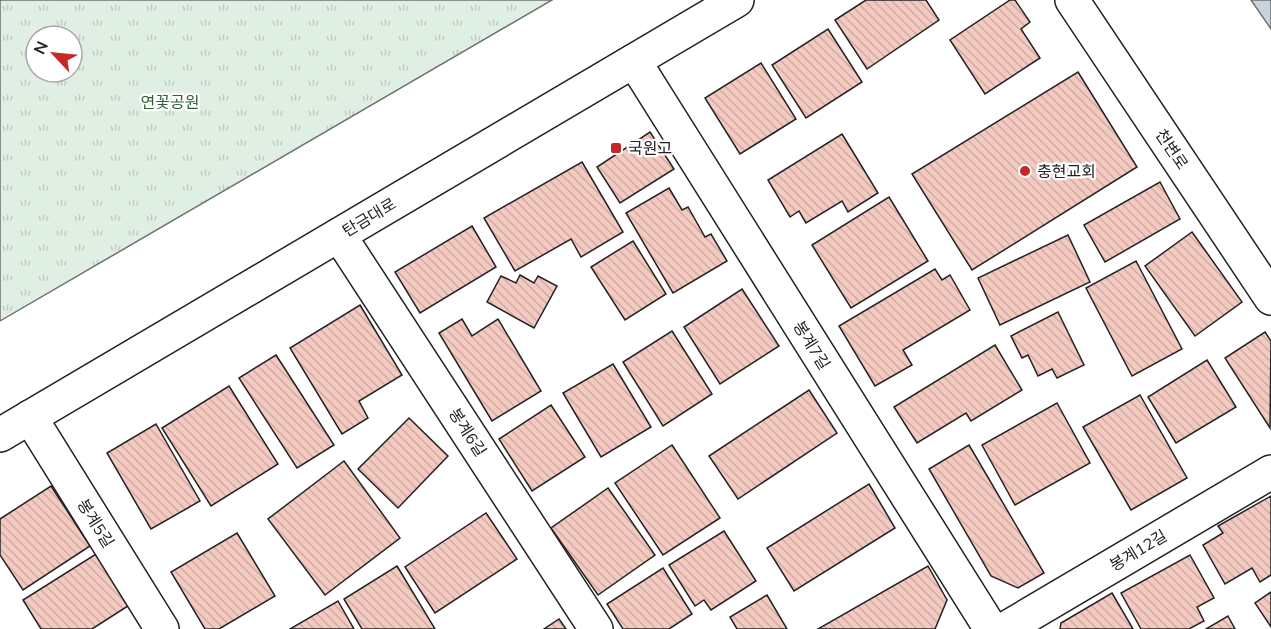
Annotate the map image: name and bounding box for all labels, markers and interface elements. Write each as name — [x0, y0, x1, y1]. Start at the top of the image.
north arrow — [24, 24, 84, 84]
text: N — [29, 38, 54, 58]
park label: 연꽃공원 — [141, 92, 199, 114]
street label: 천변로 — [1150, 125, 1193, 174]
place label: 국원고 — [628, 138, 672, 160]
marker: 국원고 — [609, 141, 623, 155]
place label: 충현교회 — [1037, 161, 1096, 183]
marker: 충현교회 — [1018, 164, 1032, 178]
street label: 탄금대로 — [339, 193, 401, 242]
street label: 봉계7길 — [788, 317, 835, 374]
street label: 봉계6길 — [443, 404, 491, 461]
street label: 봉계5길 — [72, 495, 119, 552]
street label: 봉계12길 — [1106, 525, 1171, 577]

